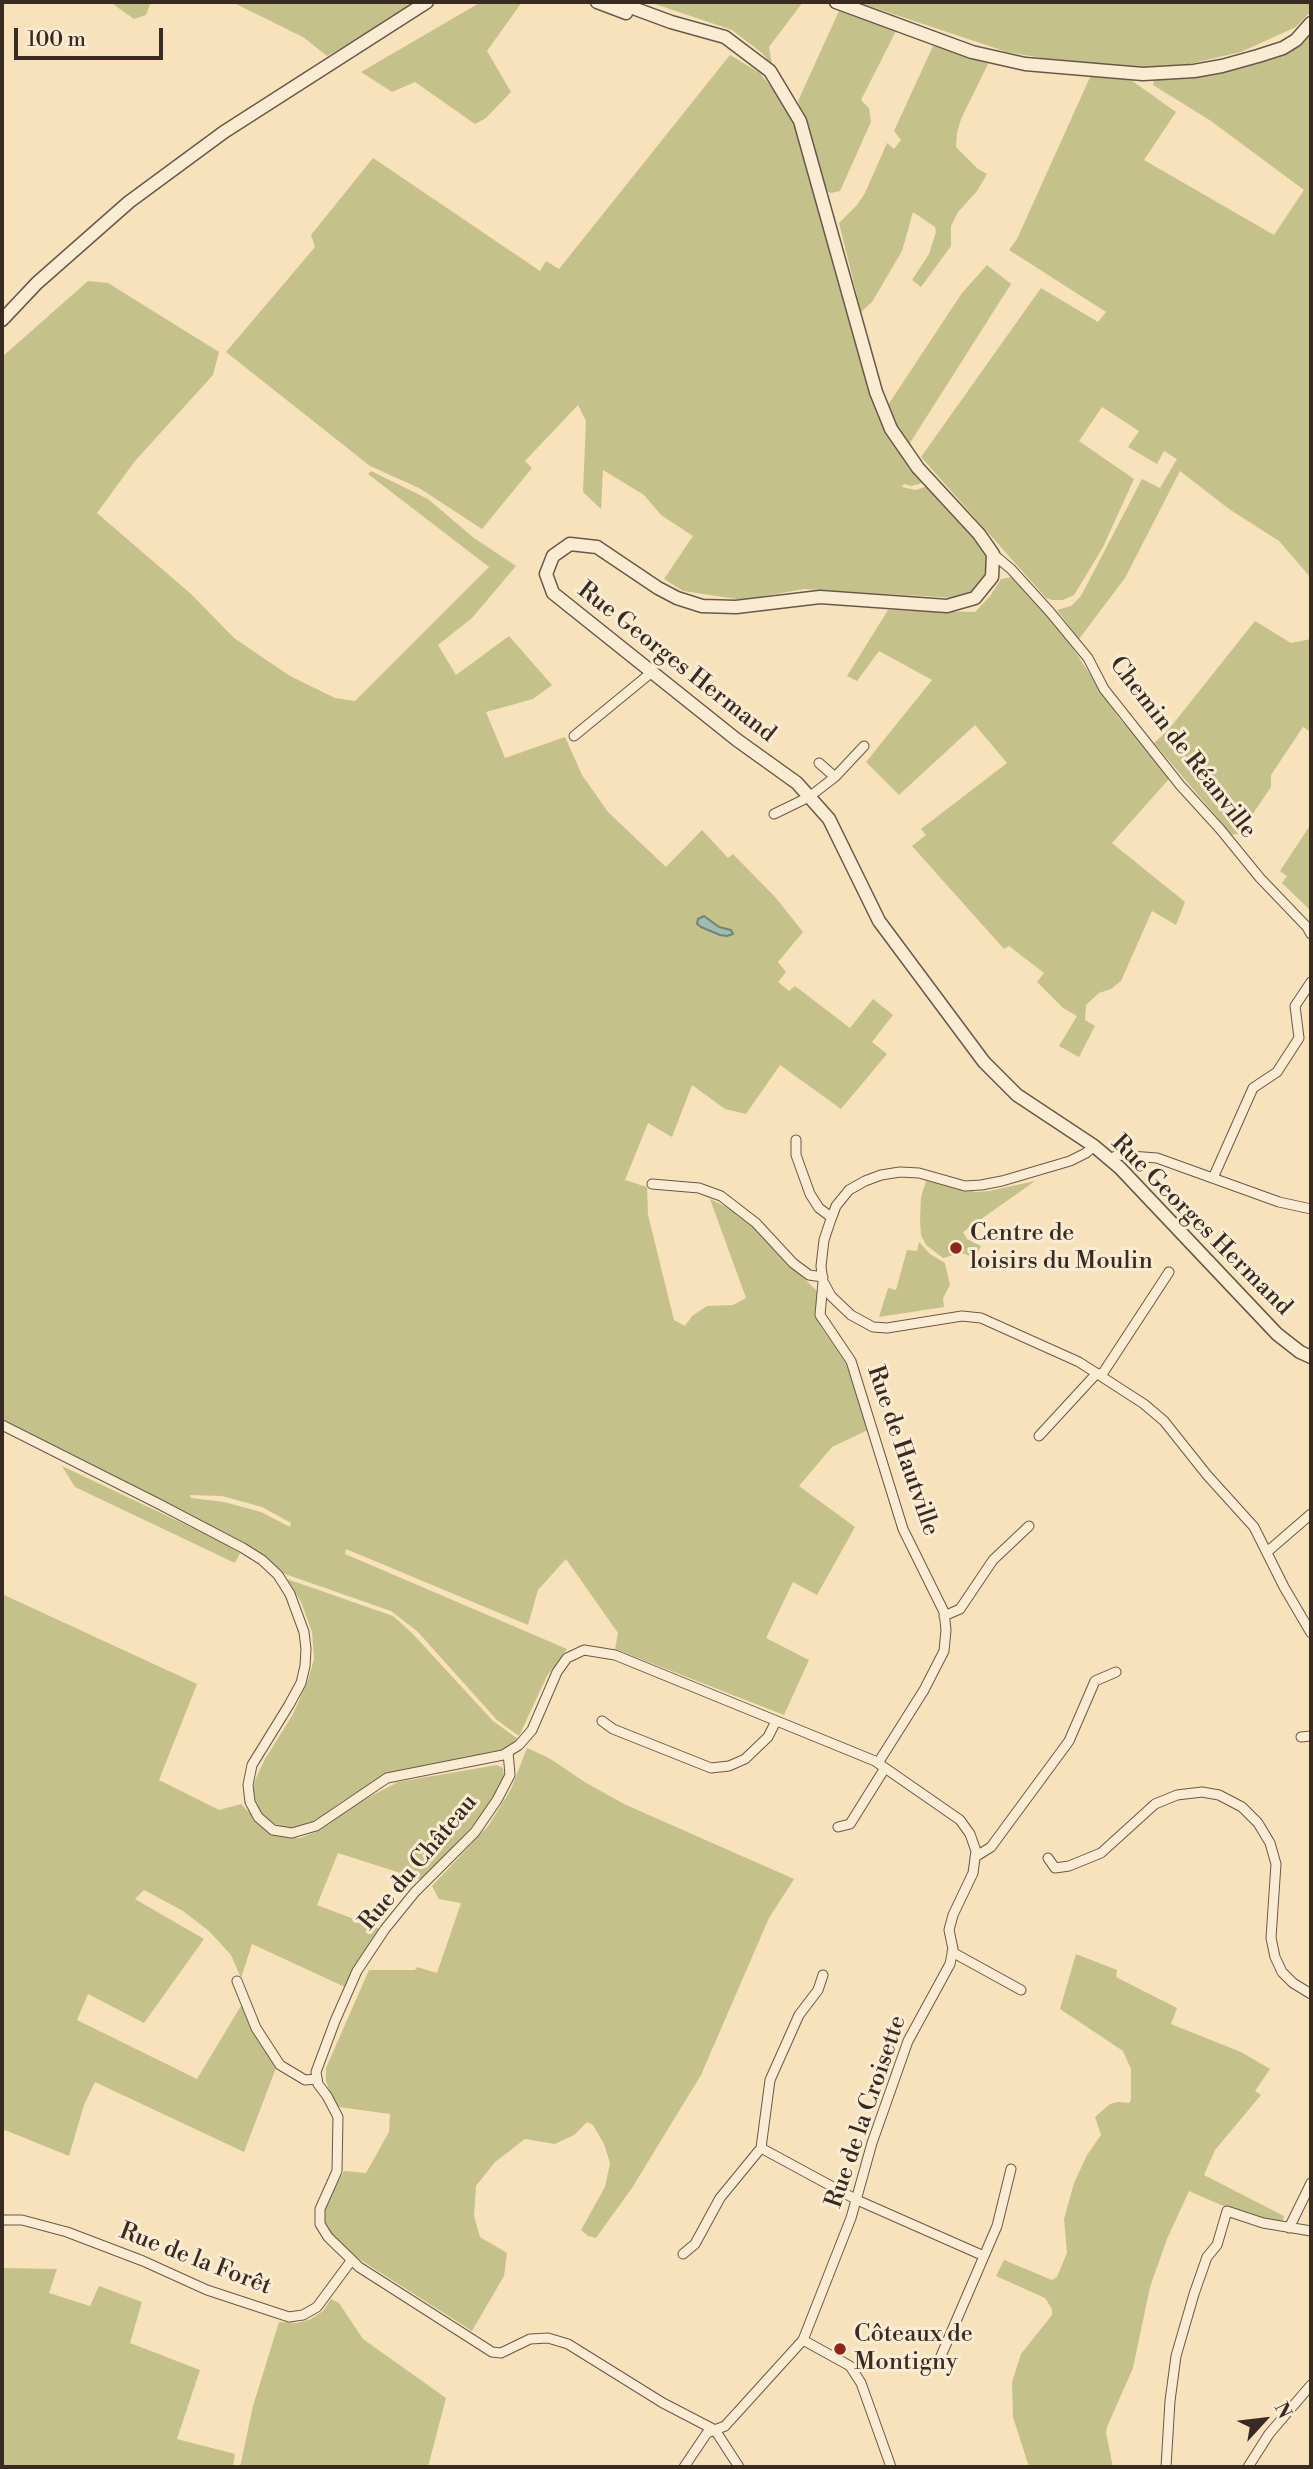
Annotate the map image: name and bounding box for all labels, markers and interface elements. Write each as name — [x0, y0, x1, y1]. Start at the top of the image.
scale bar — [18, 14, 166, 58]
text: 100 m — [27, 27, 86, 53]
street label: Rue Georges Hermand — [571, 577, 781, 749]
street label: Chemin de Réanville — [1102, 651, 1262, 845]
street label: Rue Georges Hermand — [1105, 1130, 1297, 1322]
place label: Centre de loisirs du Moulin — [970, 1220, 1153, 1276]
marker: Centre de loisirs du Moulin — [948, 1240, 964, 1256]
street label: Rue de Hautville — [859, 1362, 945, 1540]
street label: Rue du Château — [354, 1789, 484, 1937]
street label: Rue de la Croisette — [821, 2012, 913, 2212]
street label: Rue de la Forêt — [115, 2218, 275, 2302]
place label: Côteaux de Montigny — [854, 2321, 973, 2377]
marker: Côteaux de Montigny — [832, 2341, 848, 2357]
north arrow — [1229, 2385, 1299, 2455]
text: N — [1269, 2398, 1297, 2423]

